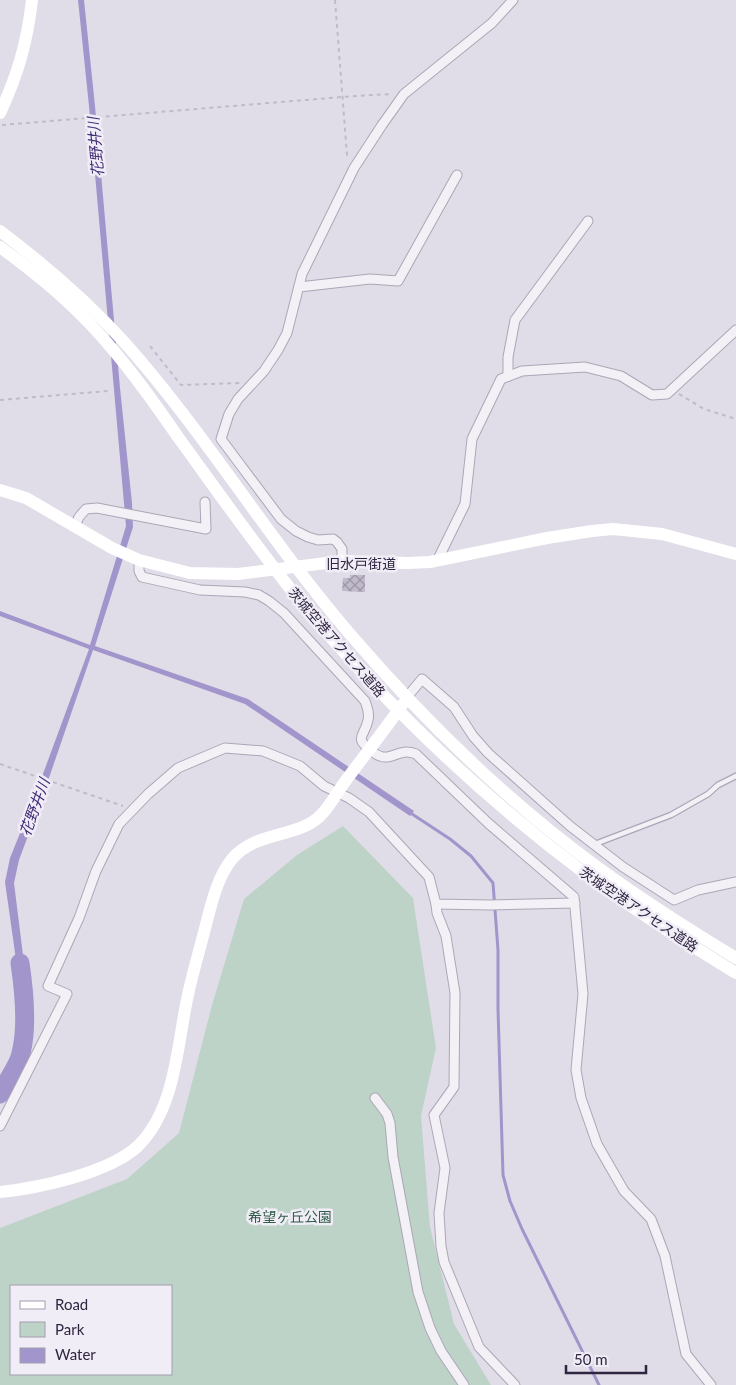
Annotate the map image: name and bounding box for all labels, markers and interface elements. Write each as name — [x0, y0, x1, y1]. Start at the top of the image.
water label: 花野井川 — [83, 114, 107, 178]
street label: 旧水戸街道 — [326, 555, 396, 572]
street label: 茨城空港アクセス道路 — [285, 584, 389, 700]
water label: 花野井川 — [15, 774, 53, 838]
street label: 茨城空港アクセス道路 — [576, 863, 702, 955]
park label: 希望ヶ丘公園 — [248, 1208, 332, 1225]
legend — [10, 1285, 172, 1375]
text: Road — [55, 1295, 88, 1313]
text: Park — [55, 1320, 85, 1338]
scale bar — [566, 1342, 646, 1374]
text: Water — [55, 1345, 96, 1363]
text: 50 m — [574, 1350, 608, 1368]

